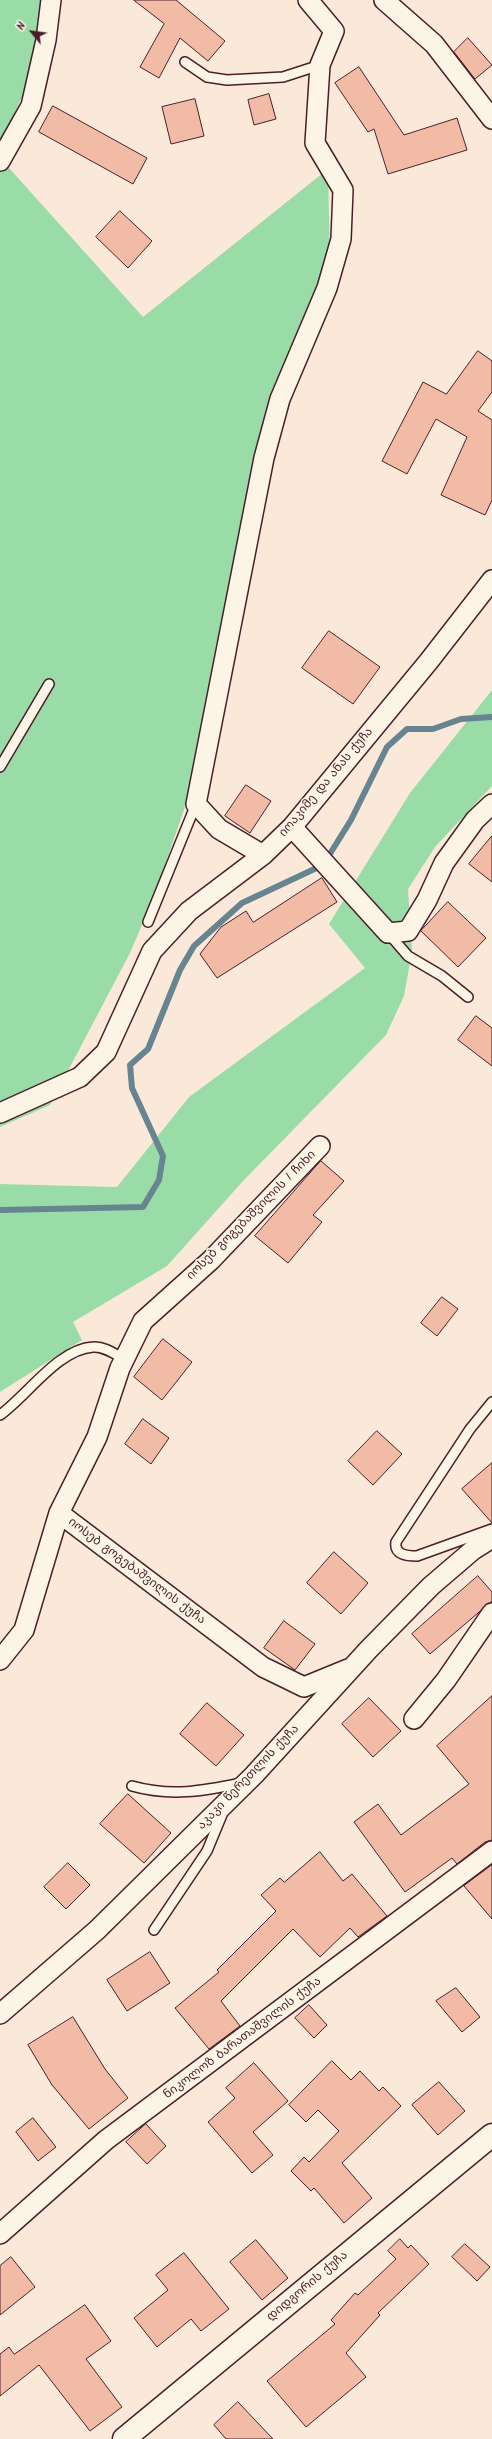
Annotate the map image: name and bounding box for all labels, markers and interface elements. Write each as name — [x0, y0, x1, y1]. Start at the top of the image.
north arrow — [12, 12, 52, 52]
text: N — [12, 19, 31, 34]
street label: იოაკიმე და ანას ქუჩა — [277, 725, 377, 841]
street label: იოსებ გოგებაშვილის I ჩიხი — [184, 1148, 320, 1284]
street label: იოსებ გოგებაშვილის ქუჩა — [65, 1516, 207, 1628]
street label: აკაკი წერეთლის ქუჩა — [195, 1723, 303, 1833]
street label: ნიკოლოზ ბარათაშვილის ქუჩა — [161, 1975, 325, 2103]
street label: დიდგორის ქუჩა — [265, 2249, 351, 2325]

